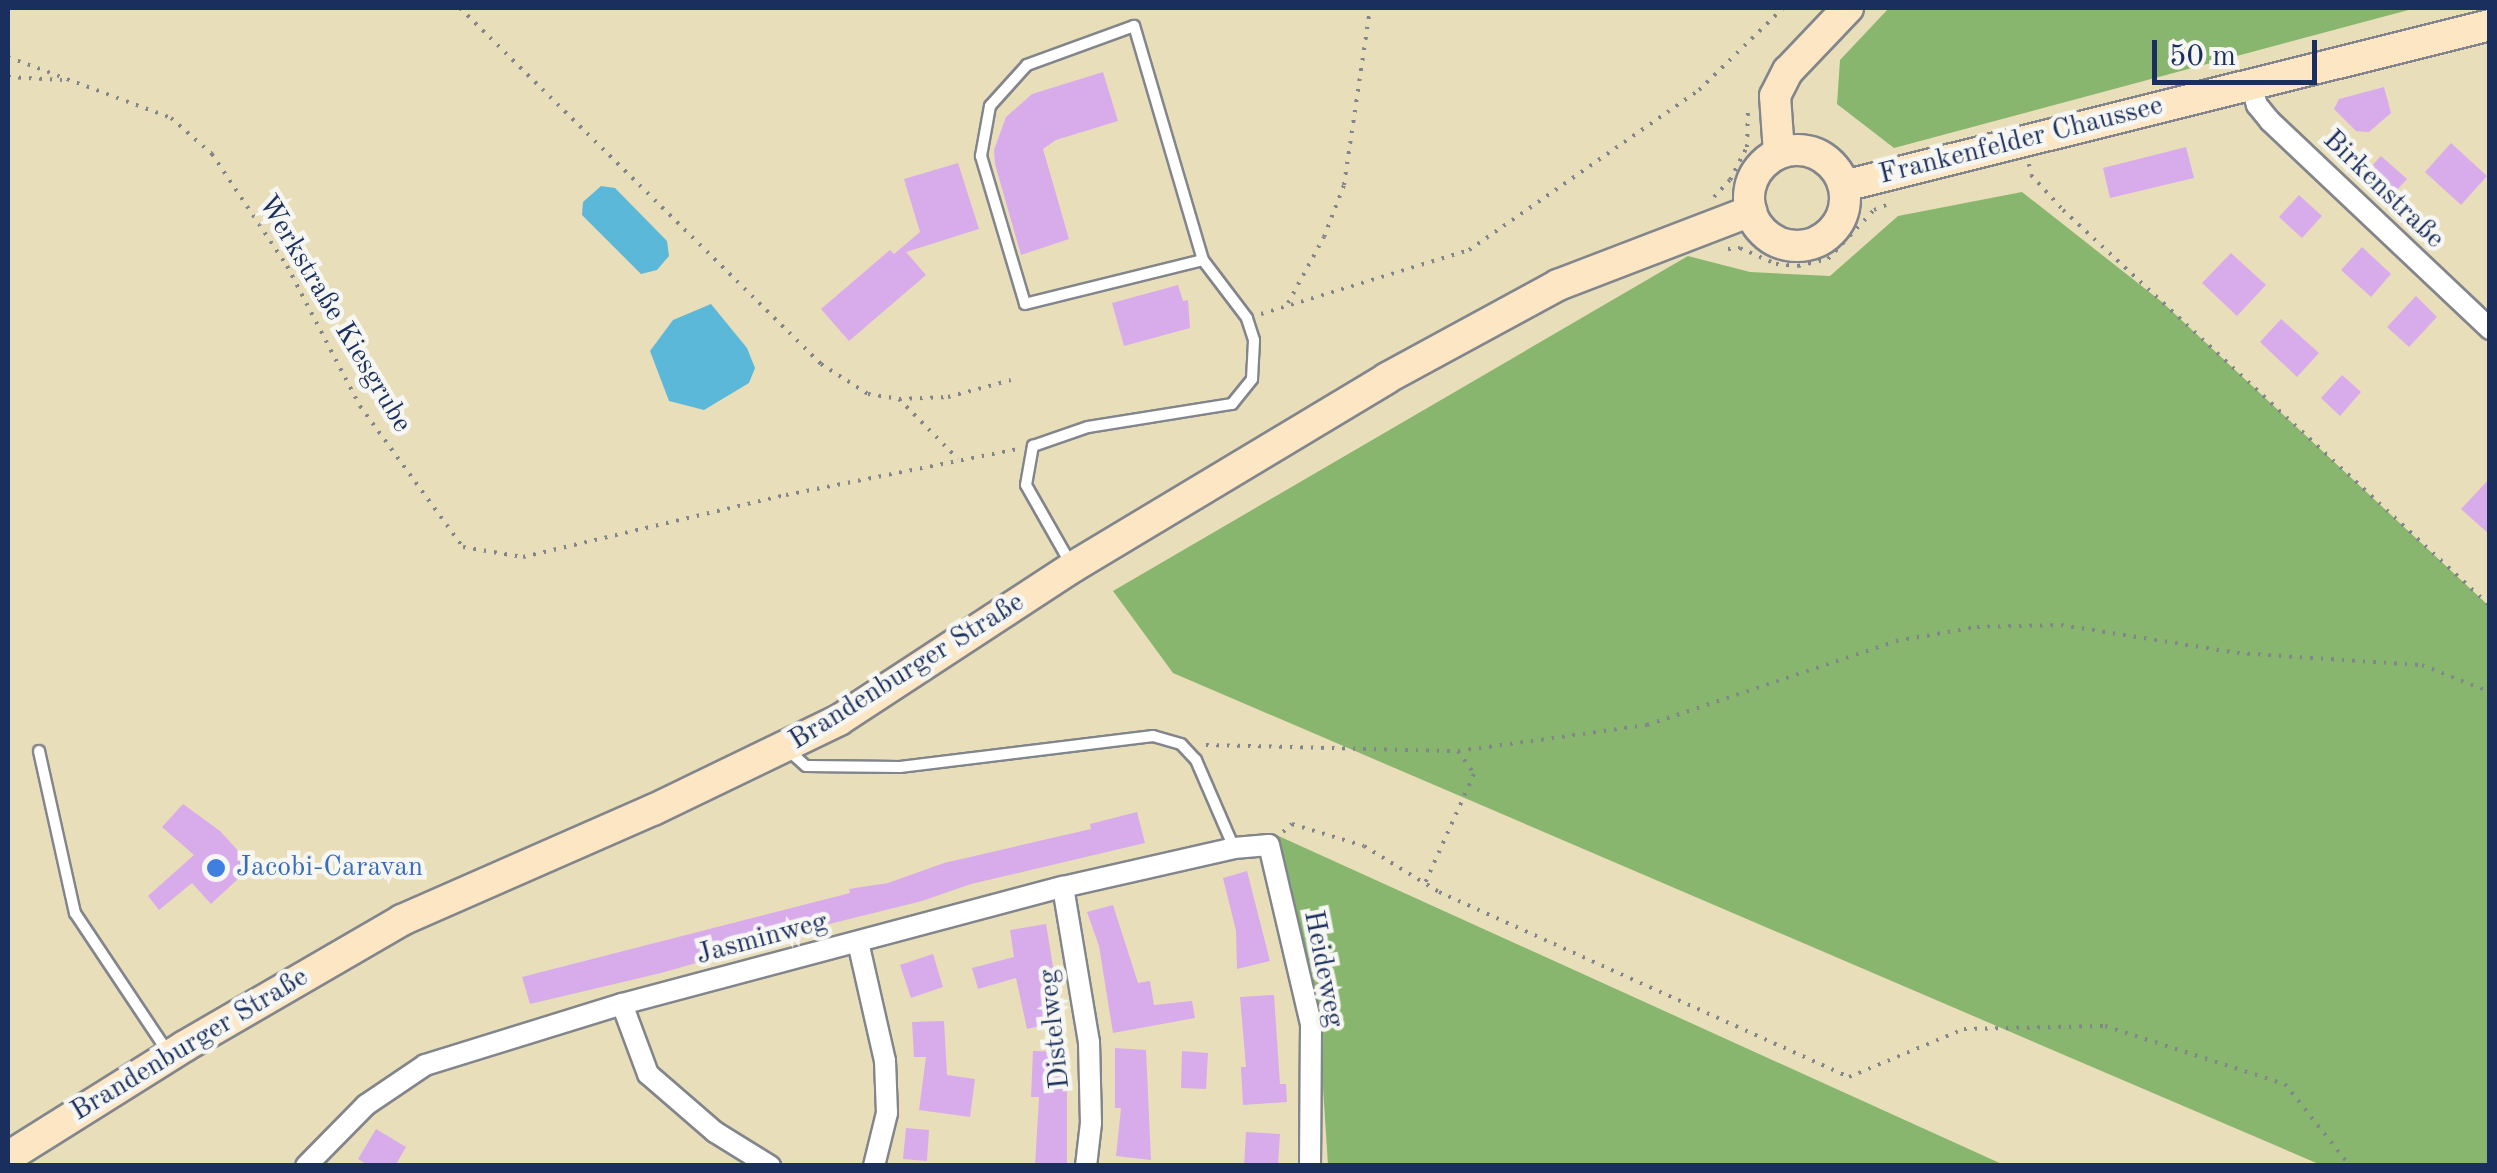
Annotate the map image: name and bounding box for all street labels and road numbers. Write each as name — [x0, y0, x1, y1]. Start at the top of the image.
street label: Frankenfelder Chaussee — [1876, 89, 2166, 193]
street label: Birkenstraße — [2315, 124, 2451, 256]
street label: Werkstraße Kiesgrube — [250, 189, 418, 439]
street label: Brandenburger Straße — [783, 586, 1031, 758]
street label: Jasminweg — [693, 905, 831, 973]
street label: Heideweg — [1295, 908, 1351, 1030]
street label: Brandenburger Straße — [65, 961, 315, 1129]
street label: Distelweg — [1032, 967, 1078, 1091]

